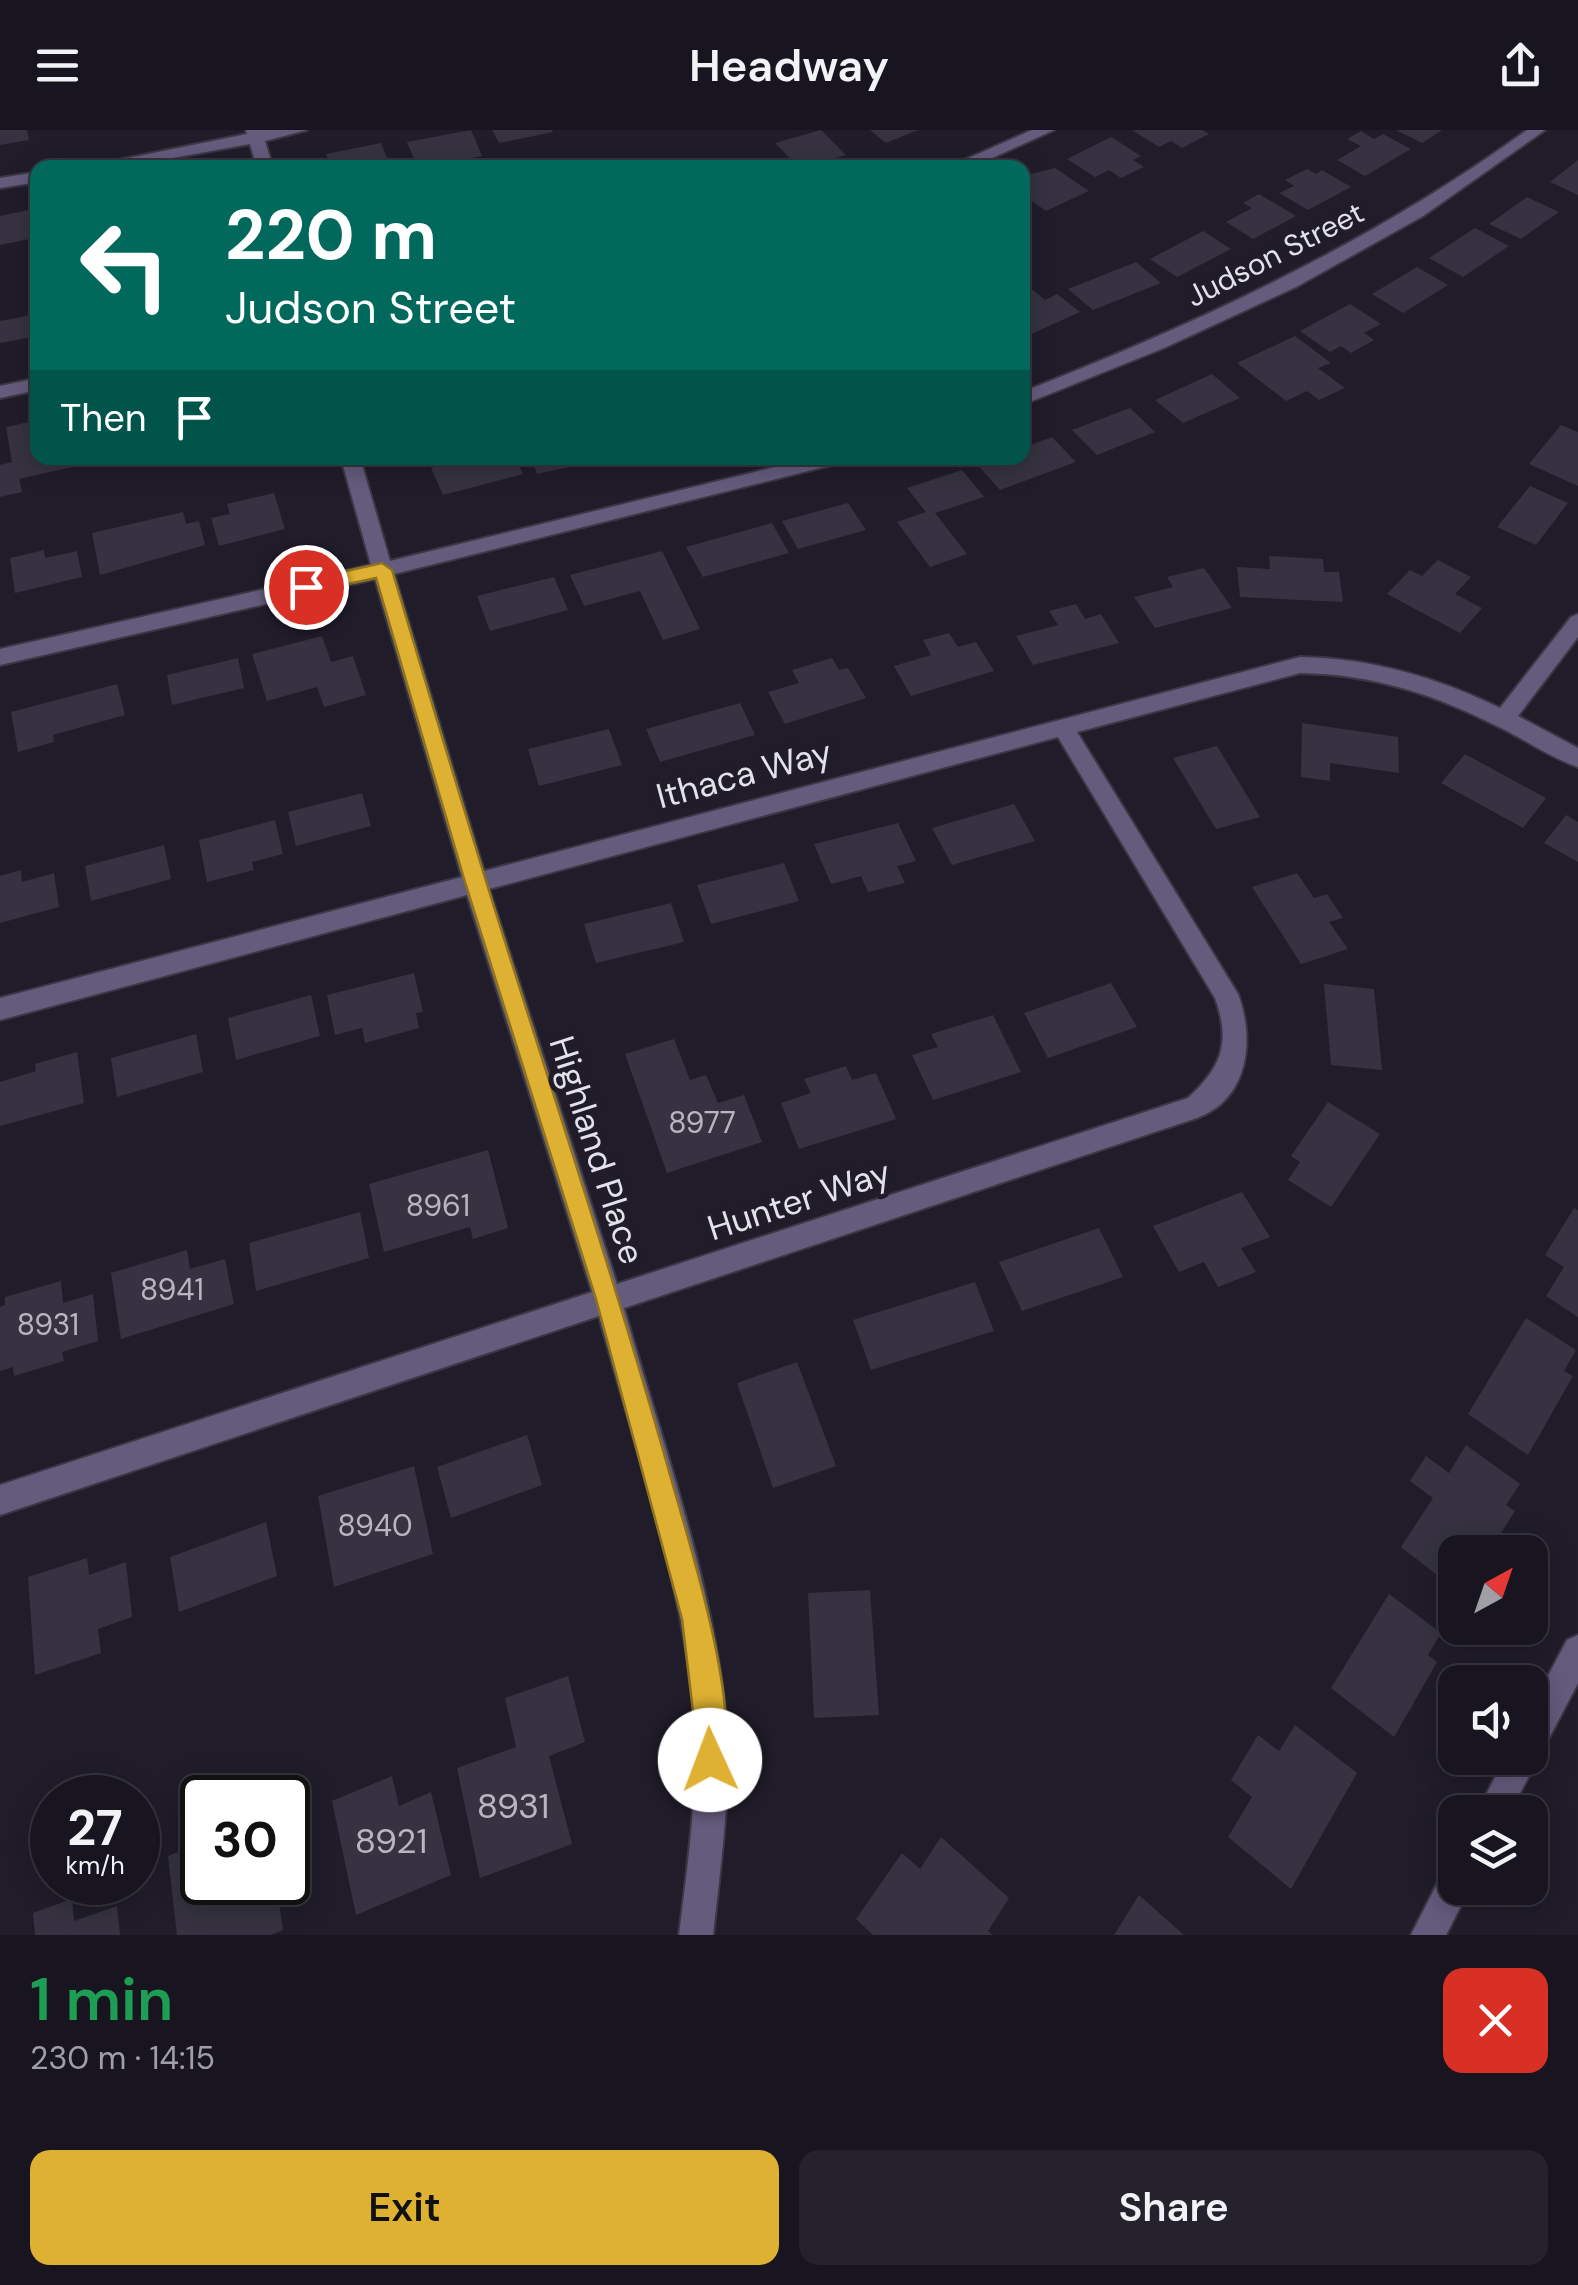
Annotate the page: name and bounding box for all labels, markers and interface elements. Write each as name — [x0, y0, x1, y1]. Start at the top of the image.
text: Headway — [689, 36, 889, 95]
icon: menu — [30, 38, 85, 93]
icon: share — [1493, 38, 1548, 93]
text: 220 m — [225, 190, 437, 281]
street label: Judson Street — [1180, 193, 1370, 315]
icon: left — [60, 200, 190, 330]
text: Judson Street — [225, 278, 516, 337]
icon: arrive — [167, 390, 222, 445]
text: Then — [60, 393, 147, 443]
pin — [264, 545, 349, 630]
icon: arrive — [279, 560, 334, 615]
street label: Ithaca Way — [651, 729, 837, 819]
street label: Highland Place — [538, 1030, 656, 1270]
house number: 8977 — [668, 1103, 736, 1142]
street label: Hunter Way — [702, 1149, 896, 1251]
house number: 8961 — [406, 1186, 470, 1225]
house number: 8941 — [140, 1270, 204, 1309]
house number: 8931 — [17, 1305, 79, 1344]
house number: 8940 — [338, 1506, 412, 1545]
north arrow — [1438, 1535, 1548, 1645]
map controls — [1438, 1535, 1548, 1905]
button: sound — [1438, 1665, 1548, 1775]
position arrow — [658, 1708, 762, 1812]
speed limit sign: 30 — [180, 1775, 310, 1905]
house number: 8931 — [477, 1783, 549, 1829]
text: 27 — [67, 1795, 123, 1861]
button: layers — [1438, 1795, 1548, 1905]
house number: 8921 — [355, 1818, 427, 1864]
text: km/h — [65, 1849, 125, 1882]
text: 1 min — [30, 1960, 173, 2039]
button: close — [1443, 1968, 1548, 2073]
text: 230 m · 14:15 — [30, 2037, 215, 2079]
button: Exit — [30, 2150, 779, 2265]
button: Share — [799, 2150, 1548, 2265]

